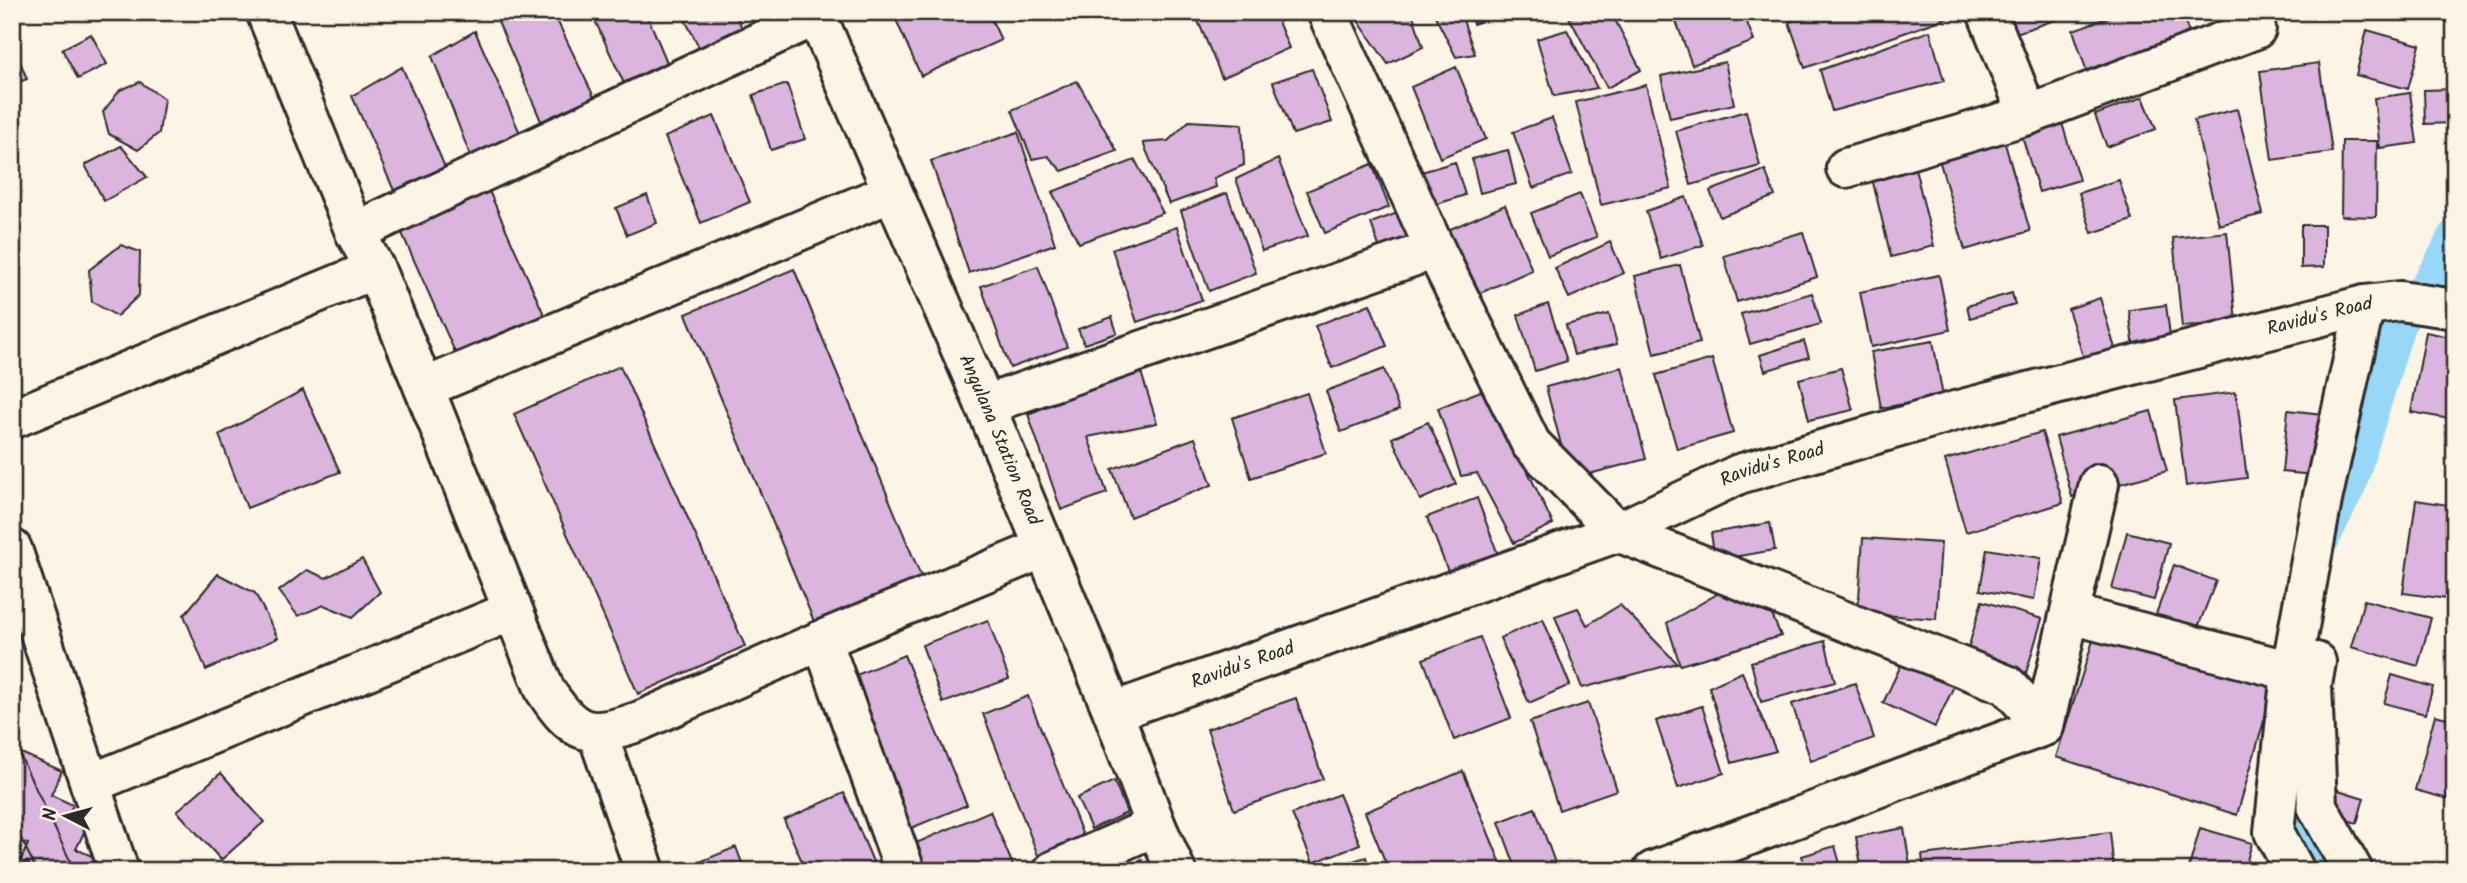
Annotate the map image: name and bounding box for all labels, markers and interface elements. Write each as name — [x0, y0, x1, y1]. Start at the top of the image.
street label: Ravidu's Road — [2264, 289, 2374, 345]
street label: Angulana Station Road — [950, 350, 1049, 531]
street label: Ravidu's Road — [1715, 435, 1829, 496]
street label: Ravidu's Road — [1187, 633, 1299, 698]
north arrow — [32, 782, 102, 852]
text: N — [36, 807, 67, 822]

